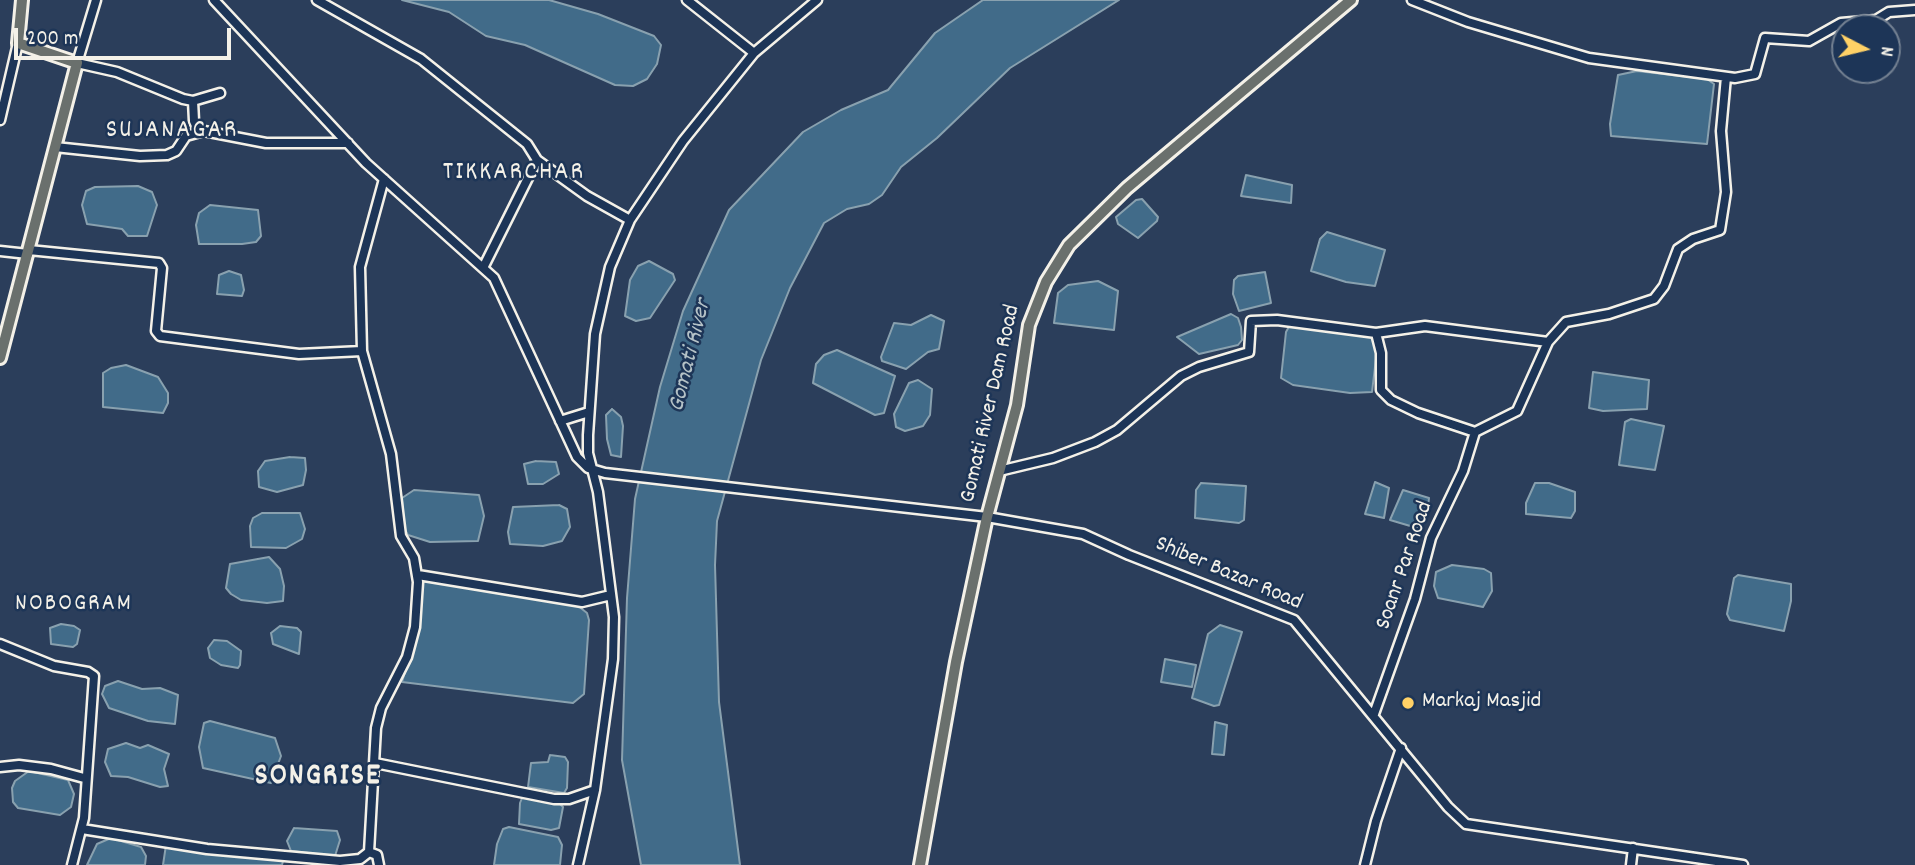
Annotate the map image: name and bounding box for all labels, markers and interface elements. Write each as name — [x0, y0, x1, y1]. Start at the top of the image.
scale bar — [18, 14, 234, 58]
north arrow — [1831, 14, 1901, 84]
text: 200 m — [27, 25, 78, 55]
text: N — [1871, 45, 1899, 58]
district label: SUJANAGAR — [107, 116, 237, 148]
district label: TIKKARCHAR — [444, 158, 584, 190]
water label: Gomati River — [664, 297, 720, 415]
street label: Gomati River Dam Road — [956, 302, 1028, 506]
street label: Soanr Par Road — [1371, 498, 1441, 634]
street label: Shiber Bazar Road — [1150, 532, 1306, 618]
district label: NOBOGRAM — [16, 592, 132, 620]
place label: Markaj Masjid — [1422, 689, 1541, 717]
marker: Markaj Masjid — [1400, 695, 1416, 711]
district label: SONGRISE — [255, 761, 381, 797]

